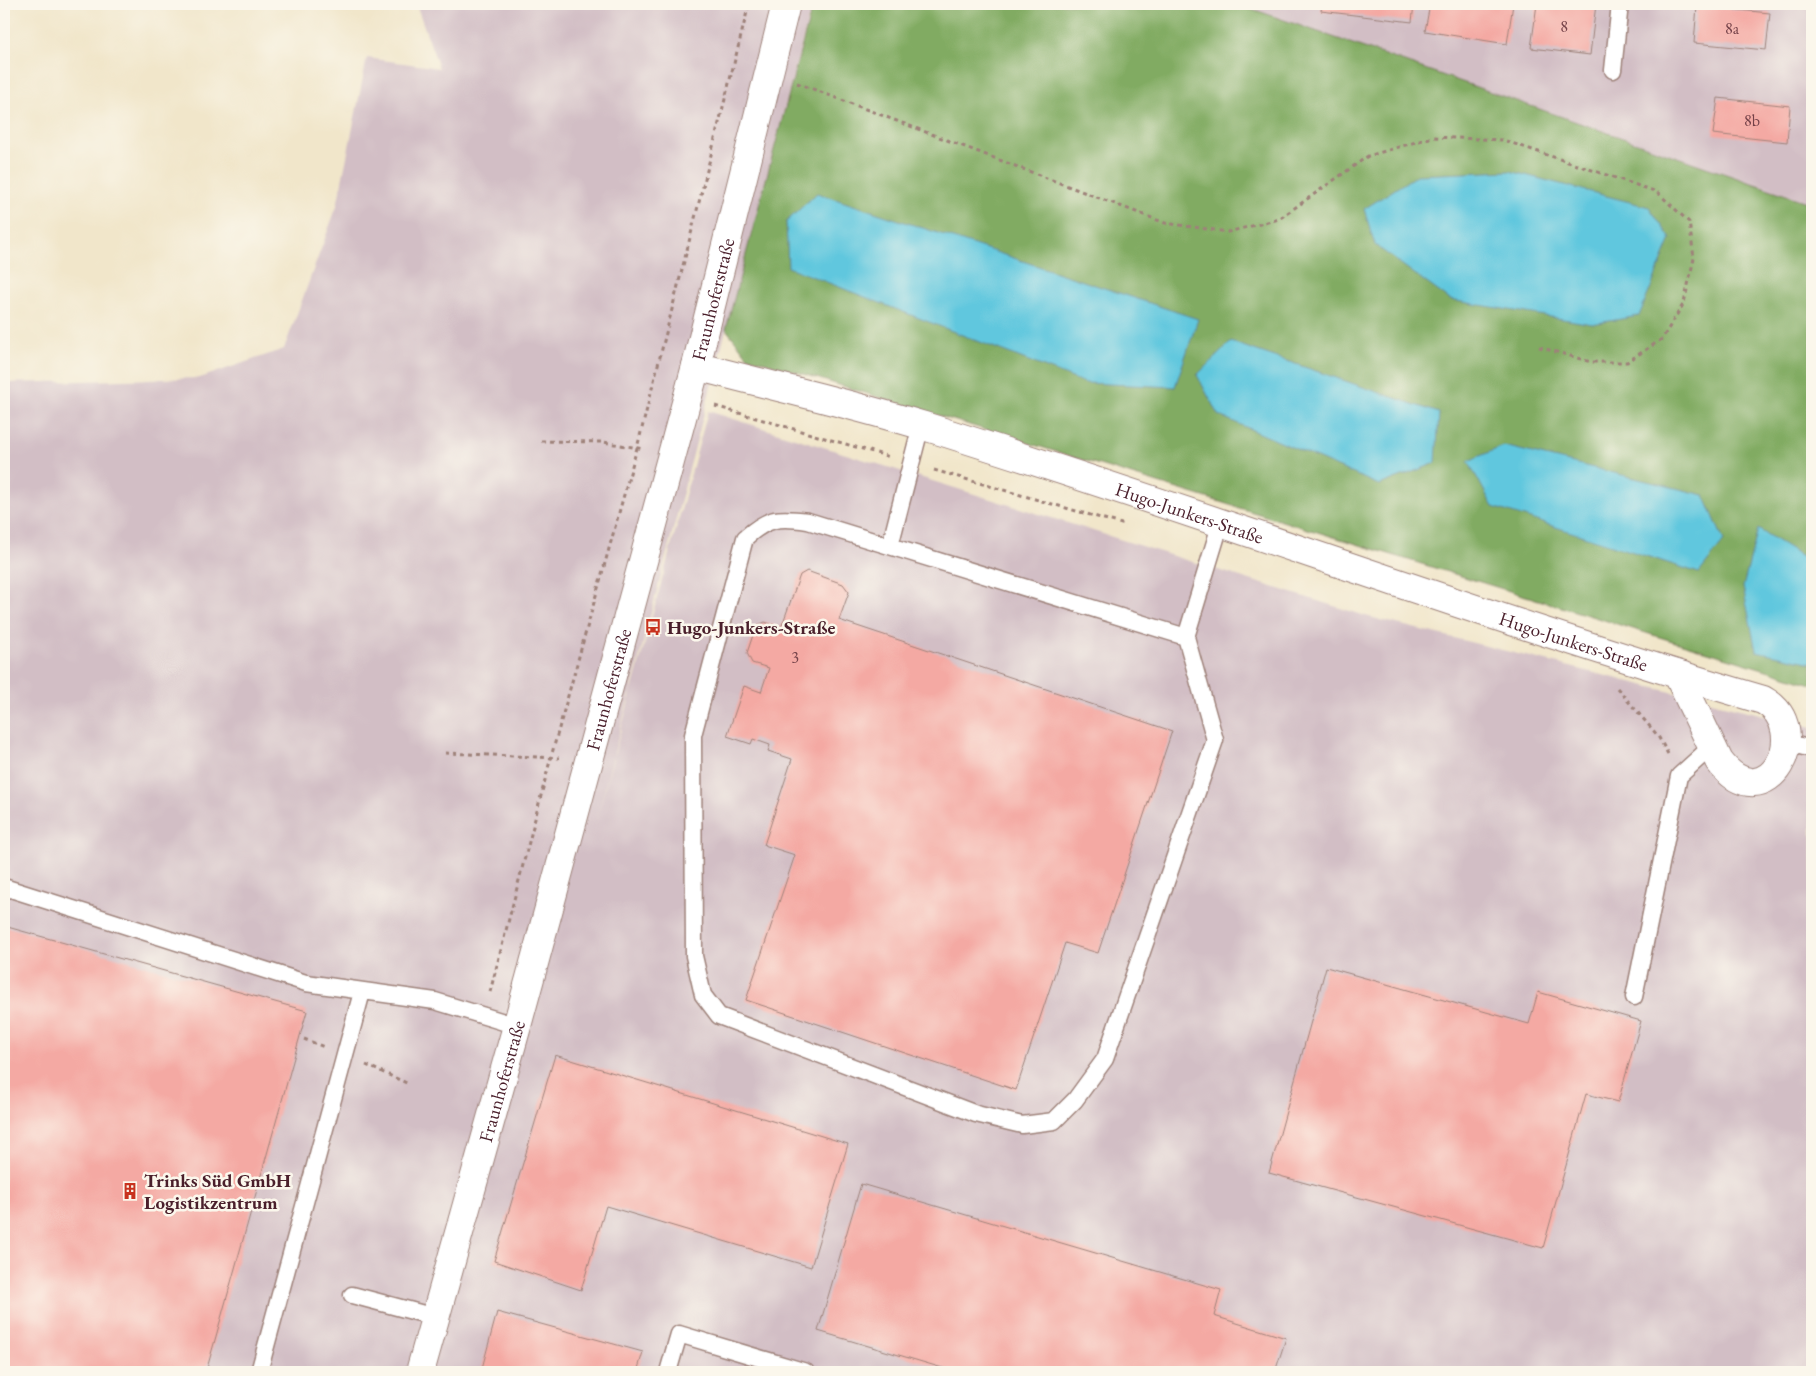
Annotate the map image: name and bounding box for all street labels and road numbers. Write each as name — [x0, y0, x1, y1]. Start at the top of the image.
street label: Fraunhoferstraße — [685, 235, 740, 363]
street label: Hugo-Junkers-Straße — [1112, 476, 1267, 549]
street label: Hugo-Junkers-Straße — [1496, 605, 1651, 677]
street label: Fraunhoferstraße — [580, 626, 637, 753]
street label: Fraunhoferstraße — [473, 1018, 530, 1145]

